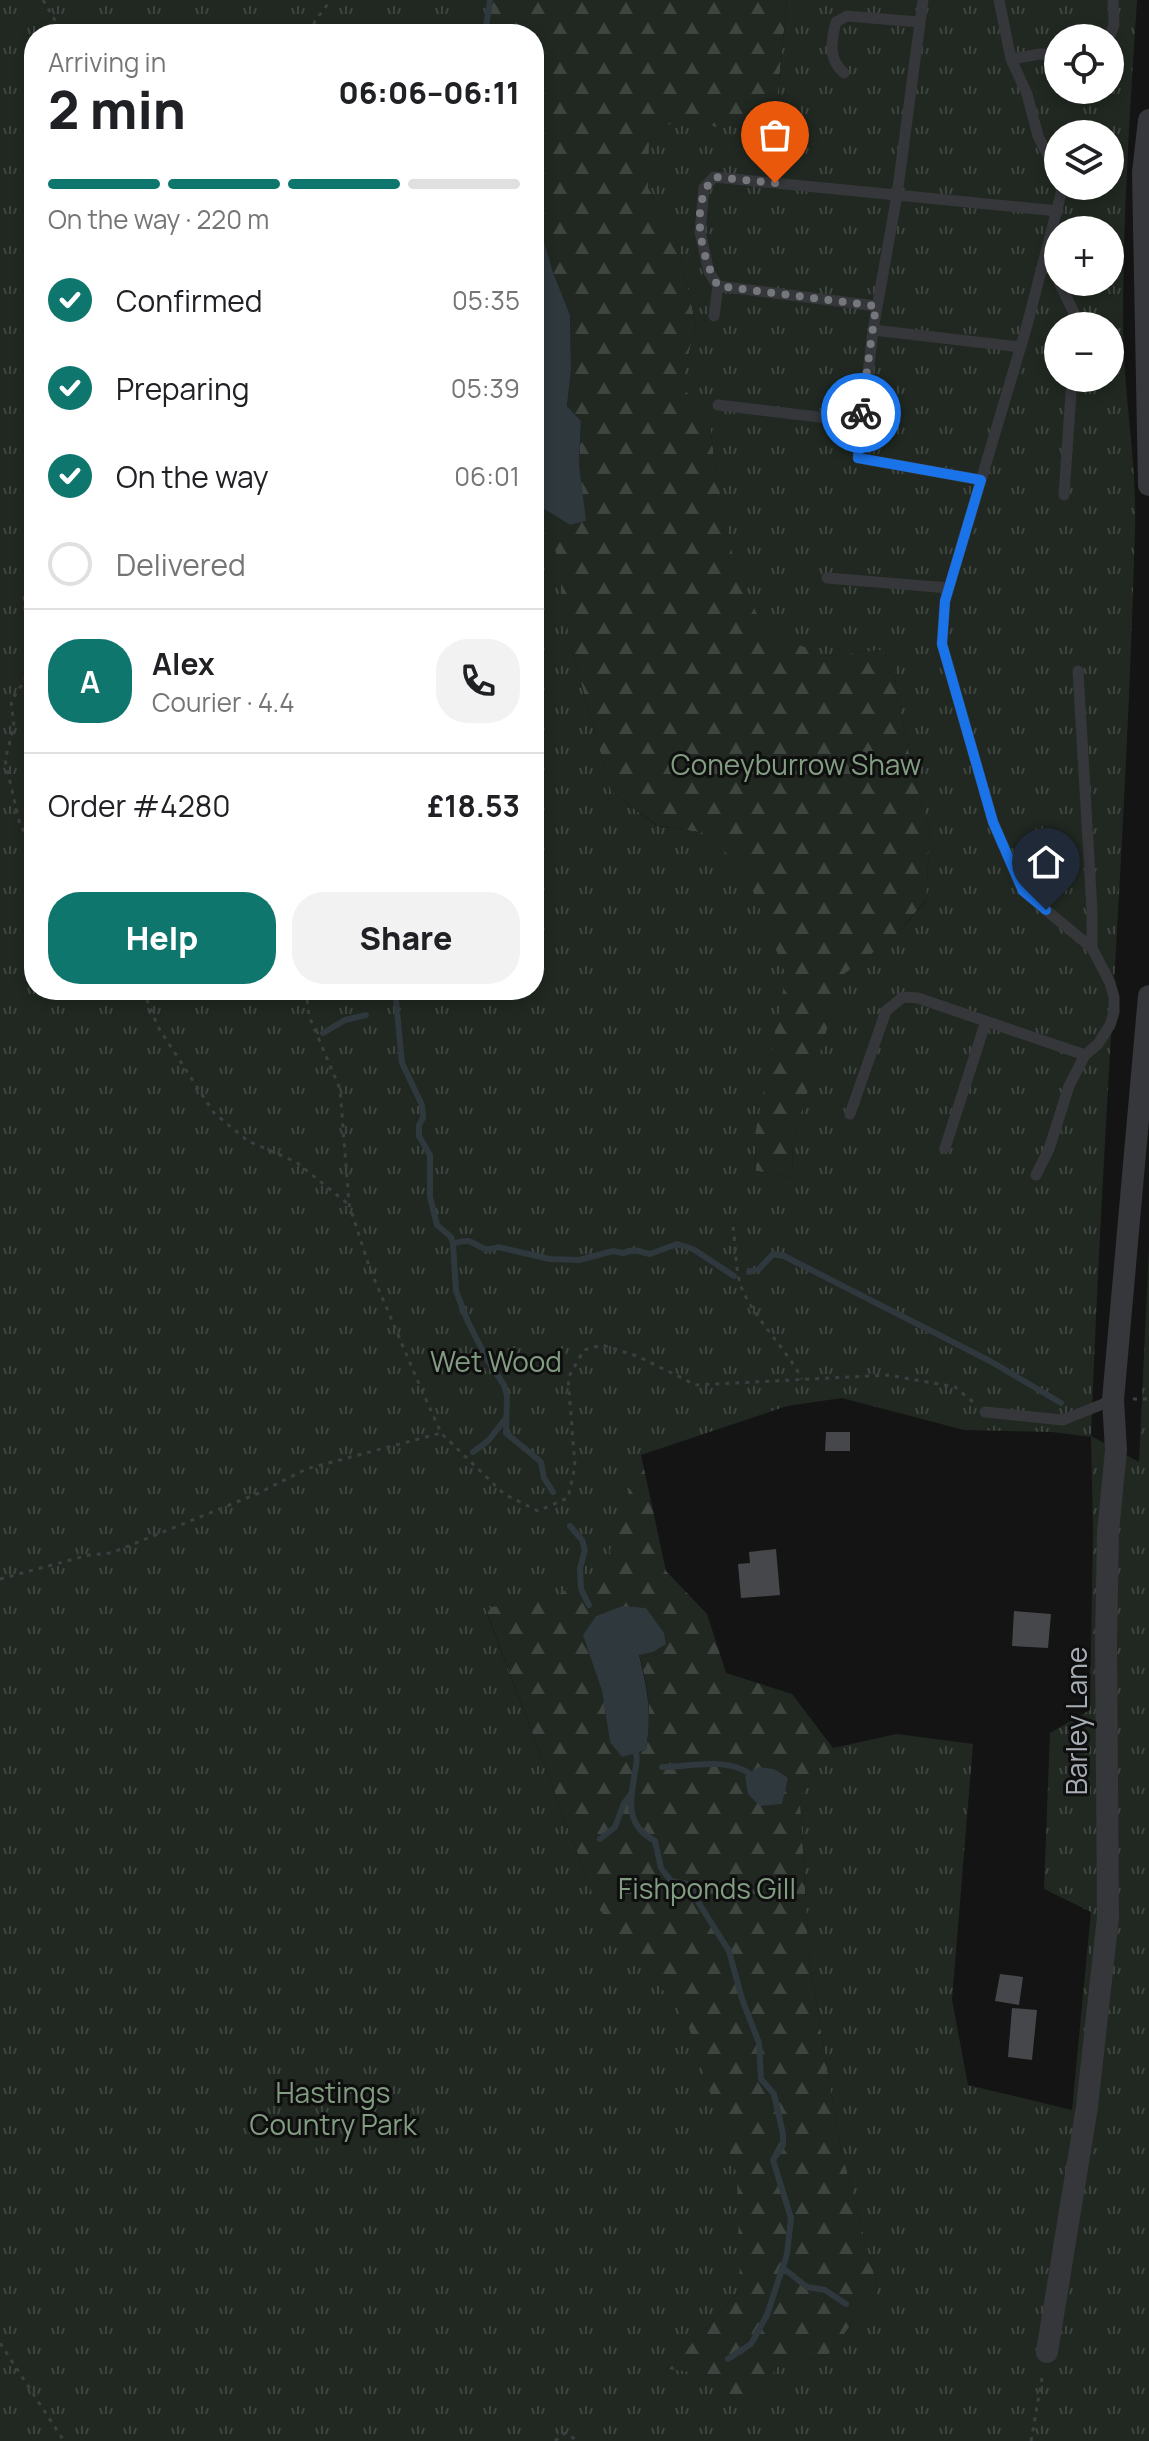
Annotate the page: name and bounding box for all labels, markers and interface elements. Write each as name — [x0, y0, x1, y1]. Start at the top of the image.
map controls — [1044, 24, 1124, 392]
button: locate — [1044, 24, 1124, 104]
text: Arriving in — [48, 44, 166, 80]
text: 06:06–06:11 — [338, 72, 520, 113]
text: 2 min — [48, 74, 186, 145]
pin — [741, 101, 809, 183]
icon: bag — [753, 113, 797, 157]
button: layers — [1044, 120, 1124, 200]
text: On the way · 220 m — [48, 201, 269, 237]
button: + — [1044, 216, 1124, 296]
icon: check — [48, 278, 92, 322]
text: Confirmed — [116, 280, 263, 321]
text: 05:35 — [452, 282, 520, 318]
button: − — [1044, 312, 1124, 392]
icon: check — [48, 366, 92, 410]
text: Preparing — [116, 368, 250, 409]
text: 05:39 — [451, 370, 520, 406]
courier — [821, 373, 901, 453]
icon: bike — [839, 391, 883, 435]
icon: check — [48, 454, 92, 498]
text: On the way — [116, 456, 269, 497]
text: 06:01 — [454, 458, 520, 494]
text: Delivered — [116, 544, 246, 585]
button: phone — [436, 639, 520, 723]
text: Alex — [152, 643, 215, 684]
text: A — [80, 661, 100, 702]
text: Courier · 4.4 — [152, 684, 294, 720]
park label: Coneyburrow Shaw — [671, 745, 921, 783]
text: Order #4280 — [48, 785, 230, 826]
text: £18.53 — [427, 785, 520, 826]
pin — [1012, 828, 1080, 910]
icon: home — [1024, 840, 1068, 884]
button: Help — [48, 892, 276, 984]
button: Share — [292, 892, 520, 984]
park label: Wet Wood — [430, 1342, 562, 1380]
street label: Barley Lane — [1057, 1647, 1095, 1795]
park label: Fishponds Gill — [618, 1869, 796, 1907]
park label: Hastings Country Park — [249, 2073, 418, 2143]

